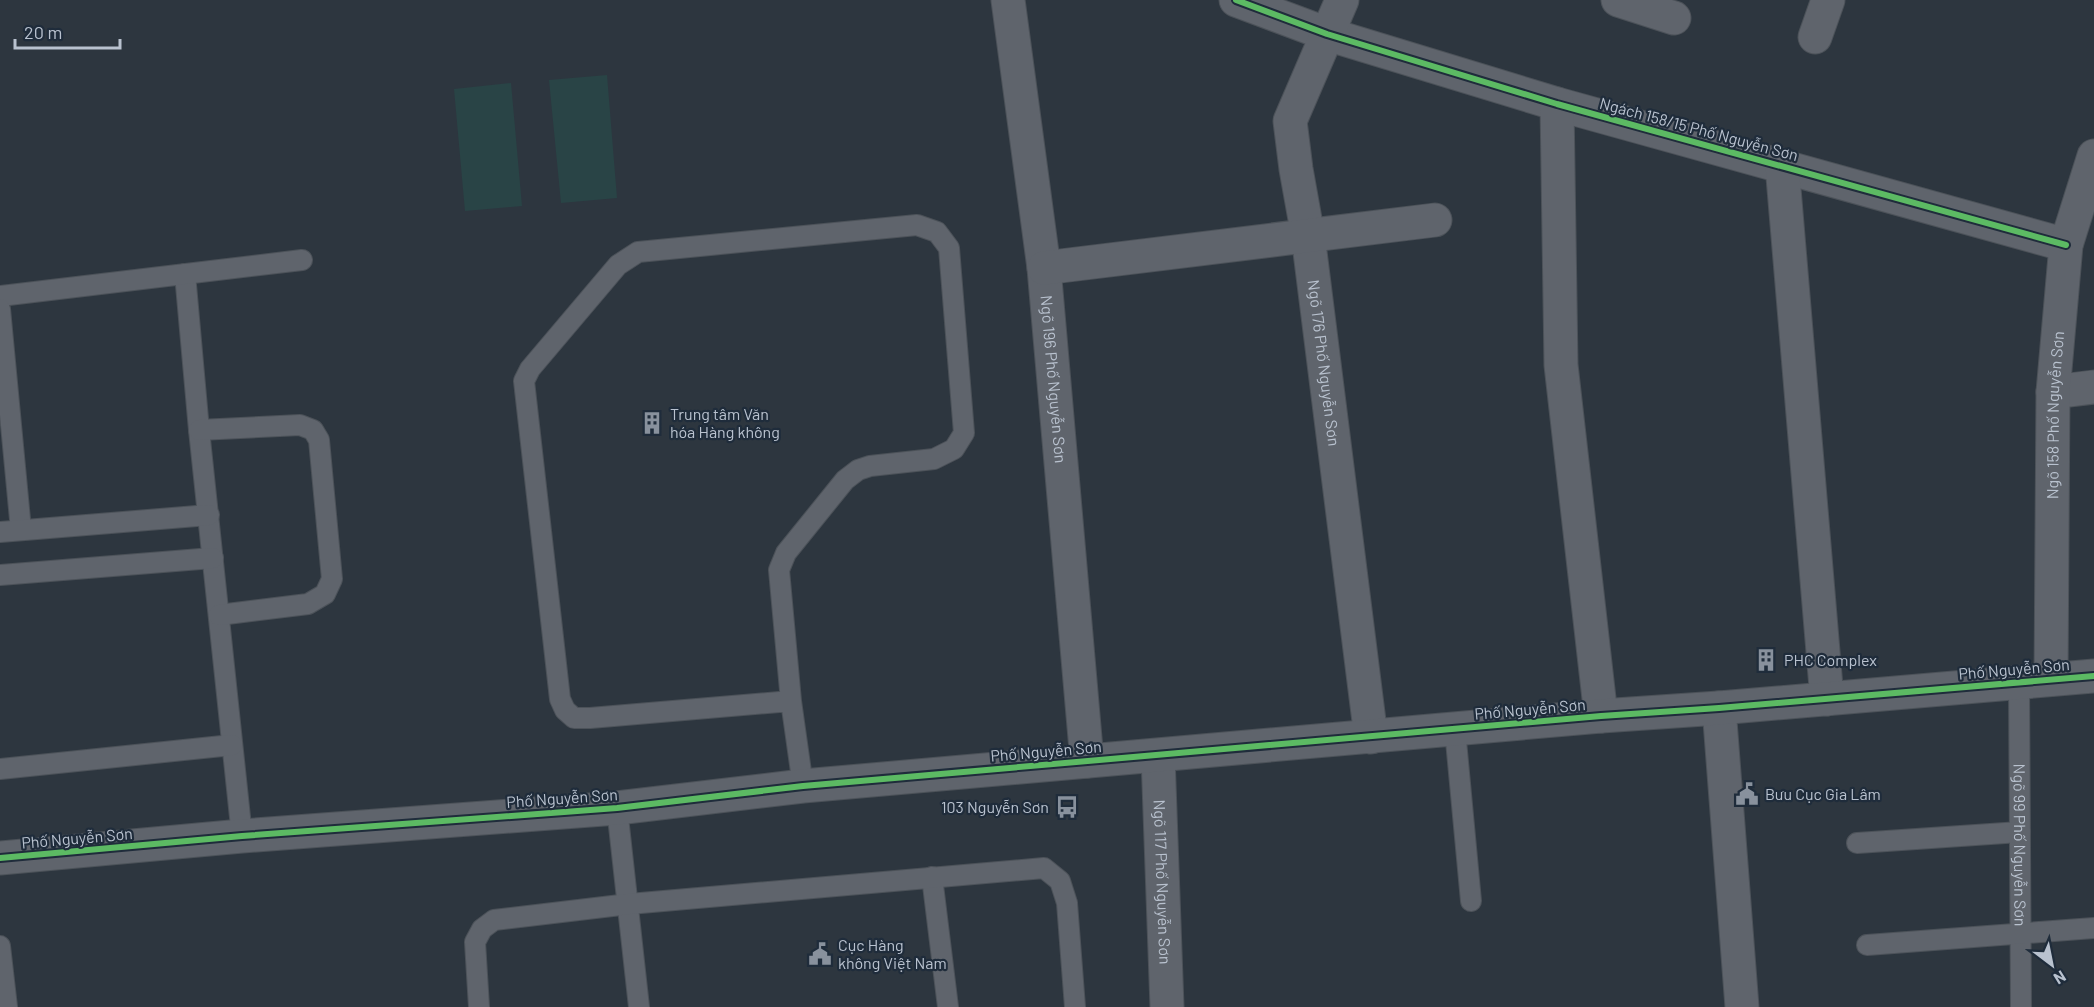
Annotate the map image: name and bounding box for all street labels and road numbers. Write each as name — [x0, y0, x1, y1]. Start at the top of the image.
street label: Ngách 158/15 Phố Nguyễn Sơn — [1598, 93, 1801, 164]
street label: Ngõ 176 Phố Nguyễn Sơn — [1305, 278, 1344, 447]
street label: Ngõ 196 Phố Nguyễn Sơn — [1037, 294, 1071, 464]
street label: Ngõ 158 Phố Nguyễn Sơn — [2042, 330, 2067, 499]
street label: Phố Nguyễn Sơn — [1957, 654, 2070, 683]
street label: Phố Nguyễn Sơn — [1473, 694, 1586, 723]
street label: Phố Nguyễn Sơn — [989, 736, 1102, 765]
street label: Ngõ 99 Phố Nguyễn Sơn — [2010, 764, 2031, 926]
street label: Phố Nguyễn Sơn — [506, 784, 618, 811]
street label: Ngõ 117 Phố Nguyễn Sơn — [1151, 799, 1175, 965]
street label: Phố Nguyễn Sơn — [20, 823, 133, 852]

